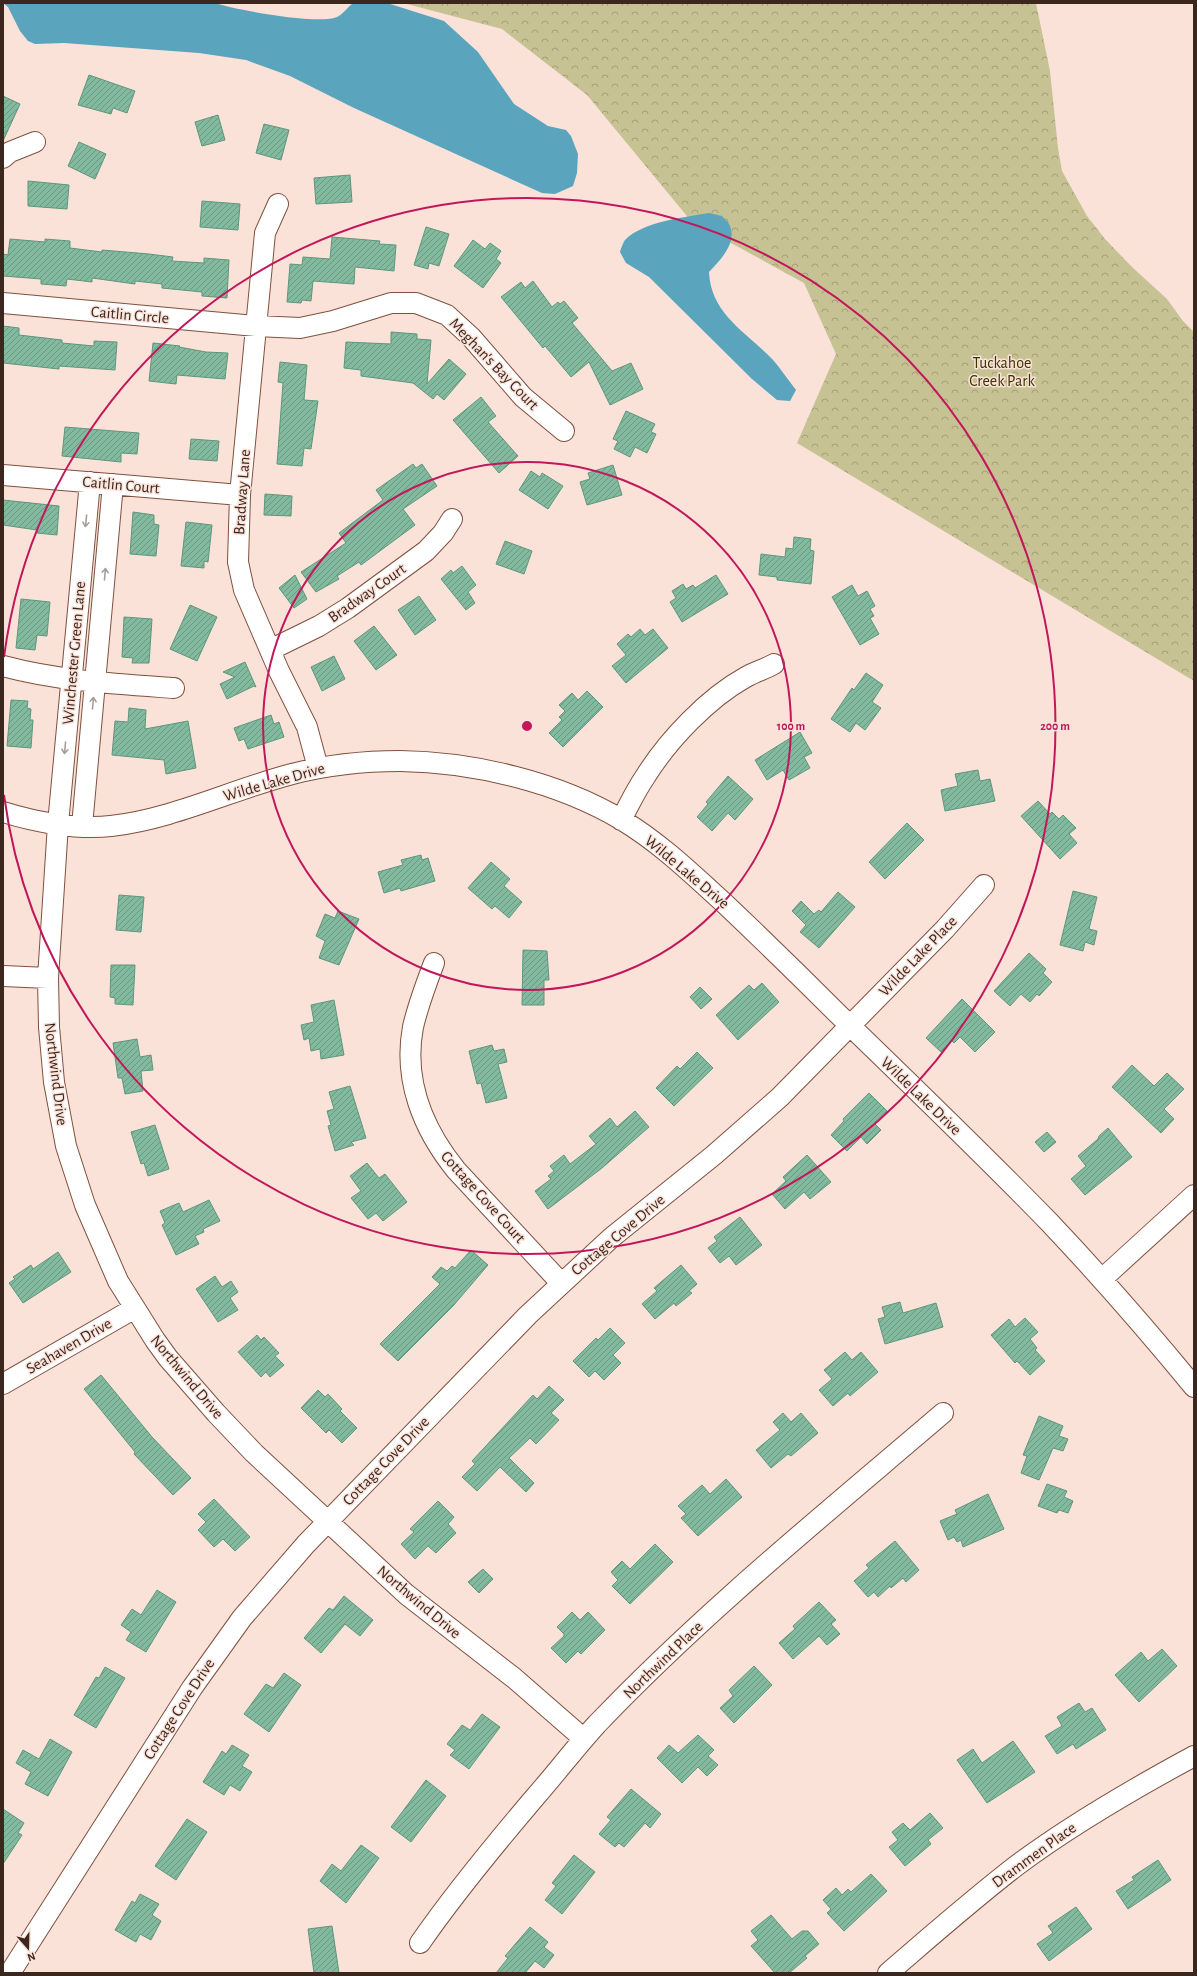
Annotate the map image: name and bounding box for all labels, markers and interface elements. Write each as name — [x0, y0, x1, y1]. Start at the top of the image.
street label: Caitlin Circle — [90, 304, 170, 326]
street label: Meghan's Bay Court — [446, 315, 542, 414]
park label: Tuckahoe Creek Park — [969, 355, 1035, 389]
street label: Bradway Lane — [231, 449, 254, 535]
street label: Caitlin Court — [82, 474, 160, 496]
one-way arrow — [82, 514, 90, 527]
street label: Bradway Court — [325, 561, 409, 626]
one-way arrow — [101, 568, 108, 581]
street label: Winchester Green Lane — [60, 581, 88, 725]
one-way arrow — [89, 697, 96, 710]
centre of rings — [520, 719, 534, 733]
text: 100 m — [777, 720, 805, 732]
text: 200 m — [1040, 720, 1070, 732]
one-way arrow — [61, 741, 68, 754]
street label: Wilde Lake Drive — [221, 760, 327, 804]
street label: Wilde Lake Drive — [642, 832, 732, 912]
street label: Wilde Lake Place — [876, 913, 960, 999]
street label: Northwind Drive — [42, 1022, 70, 1126]
street label: Wilde Lake Drive — [878, 1054, 964, 1138]
street label: Cottage Cove Court — [438, 1148, 528, 1246]
street label: Cottage Cove Drive — [568, 1191, 668, 1279]
street label: Seahaven Drive — [24, 1315, 114, 1377]
street label: Northwind Drive — [148, 1332, 226, 1422]
street label: Cottage Cove Drive — [340, 1413, 432, 1509]
street label: Northwind Drive — [374, 1563, 464, 1641]
street label: Northwind Place — [620, 1618, 706, 1702]
street label: Cottage Cove Drive — [140, 1656, 218, 1762]
street label: Drammen Place — [989, 1819, 1079, 1891]
north arrow — [8, 1928, 48, 1968]
text: N — [26, 1950, 37, 1963]

